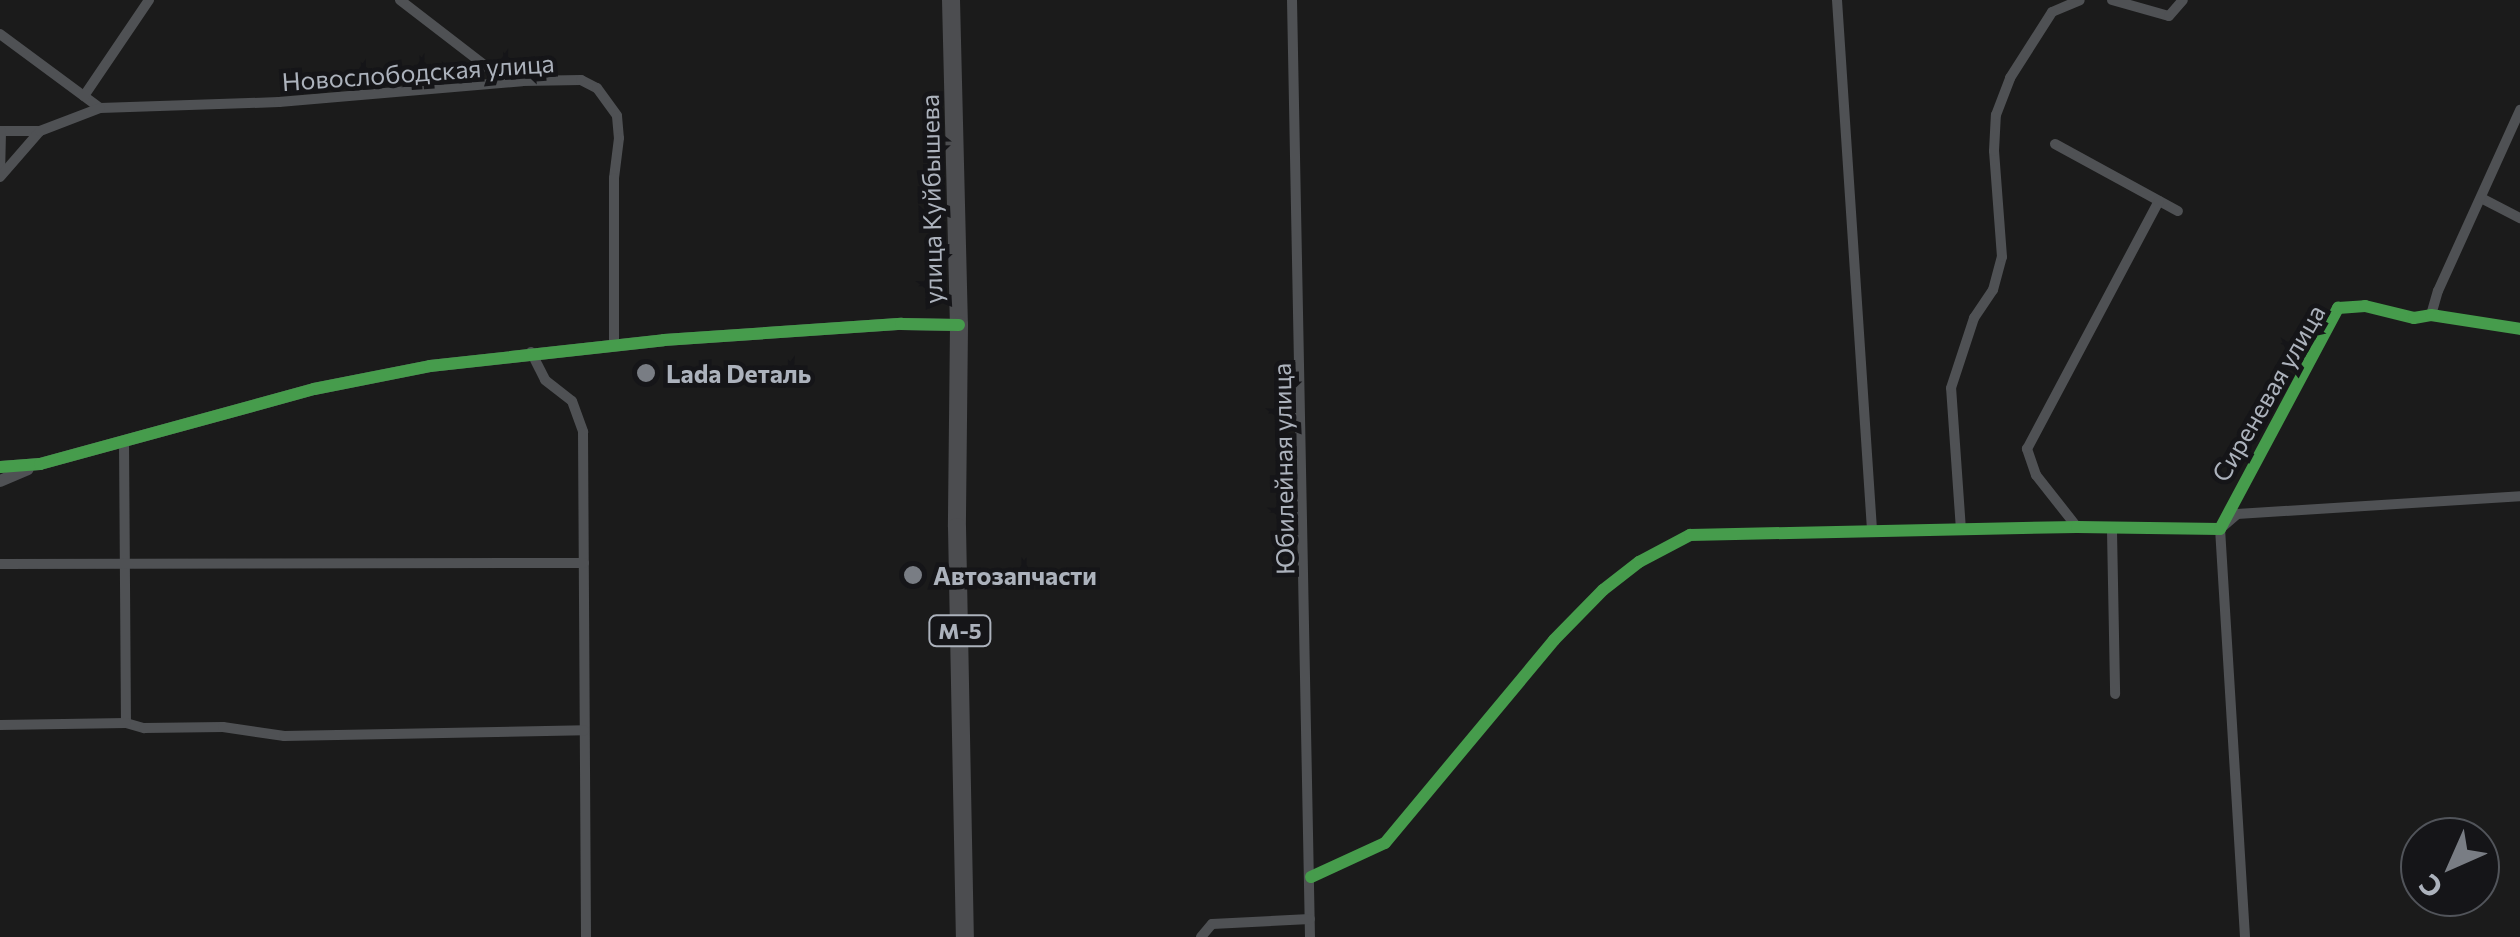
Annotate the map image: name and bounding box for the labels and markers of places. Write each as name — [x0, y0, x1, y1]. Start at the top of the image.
place label: Lada Dеталь — [666, 358, 811, 388]
marker: Lada Dеталь — [635, 362, 657, 384]
place label: Автозапчасти — [933, 560, 1097, 590]
marker: Автозапчасти — [902, 564, 924, 586]

